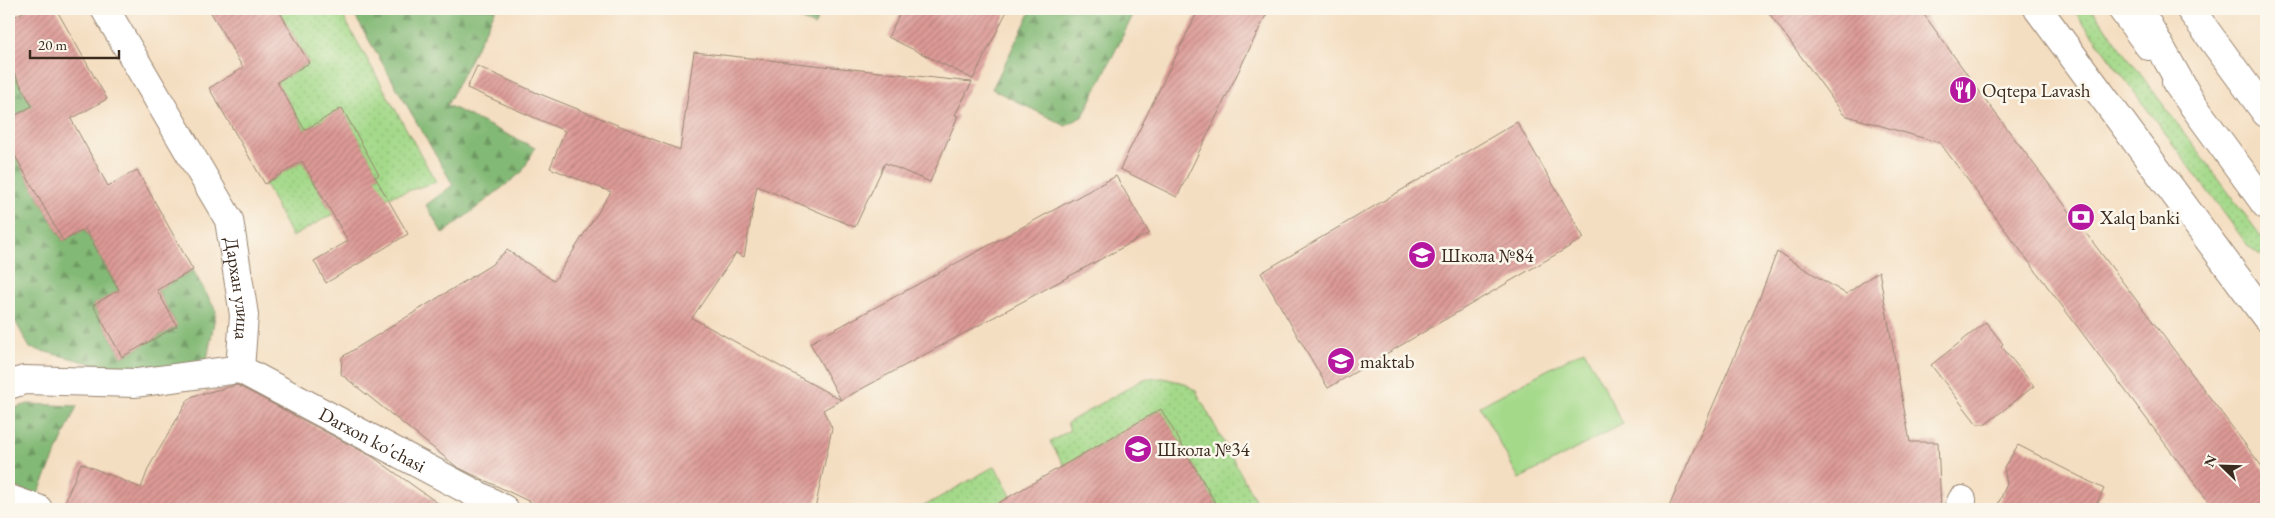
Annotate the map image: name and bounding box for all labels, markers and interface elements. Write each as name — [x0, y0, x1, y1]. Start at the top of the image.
scale bar — [30, 28, 119, 60]
text: 20 m — [38, 35, 67, 54]
restaurant icon: Oqtepa Lavash — [1948, 75, 1978, 105]
place label: Oqtepa Lavash — [1982, 78, 2091, 103]
bank icon: Xalq banki — [2066, 202, 2096, 232]
place label: Xalq banki — [2099, 205, 2180, 230]
street label: Дархан улица — [219, 235, 256, 341]
school or university icon: Школа №84 — [1407, 240, 1437, 270]
place label: Школа №84 — [1441, 243, 1534, 268]
school or university icon: maktab — [1326, 346, 1356, 376]
place label: maktab — [1360, 349, 1415, 374]
street label: Darxon ko'chasi — [315, 401, 430, 478]
school or university icon: Школа №34 — [1123, 434, 1153, 464]
place label: Школа №34 — [1157, 437, 1250, 462]
north arrow — [2198, 440, 2248, 490]
text: N — [2200, 452, 2221, 470]

